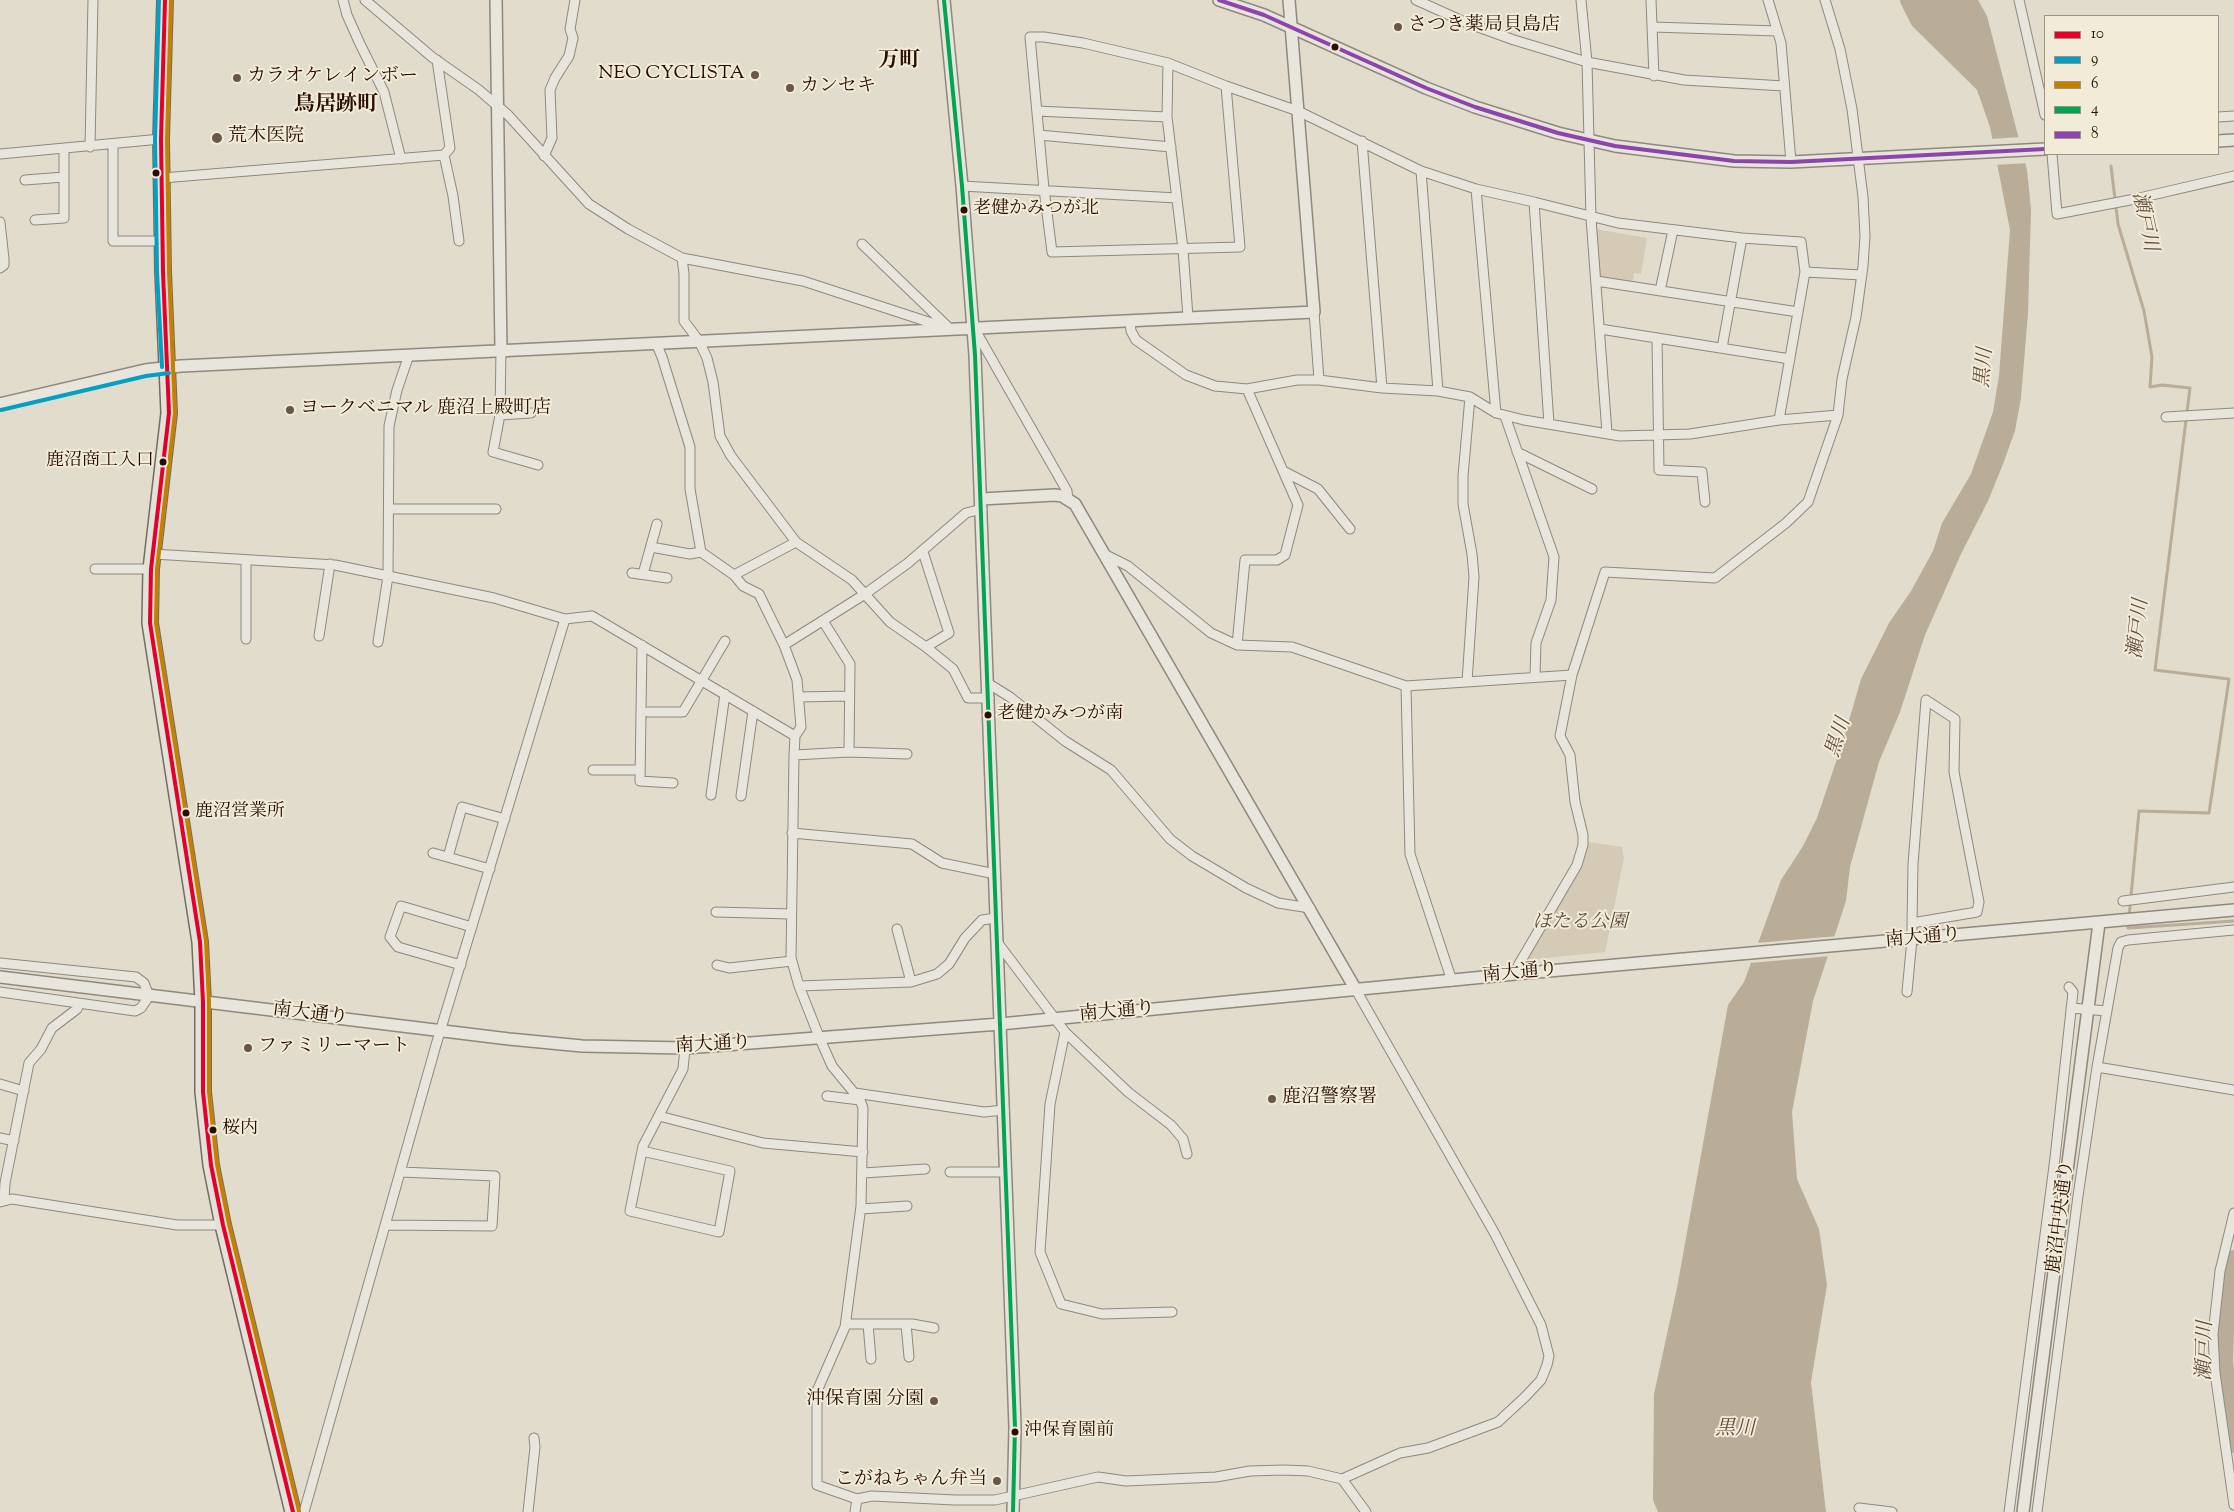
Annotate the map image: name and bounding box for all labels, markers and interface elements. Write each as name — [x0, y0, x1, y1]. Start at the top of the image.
legend — [2044, 15, 2219, 155]
place label: さつき薬局貝島店 — [1408, 16, 1560, 38]
marker: さつき薬局貝島店 — [1392, 21, 1404, 33]
text: 10 — [2091, 24, 2104, 45]
unlabelled marker — [1330, 42, 1340, 52]
district label: 万町 — [878, 49, 920, 75]
text: 9 — [2091, 49, 2098, 70]
place label: NEO CYCLISTA — [598, 64, 745, 86]
place label: カラオケレインボー — [247, 67, 418, 89]
marker: NEO CYCLISTA — [749, 69, 761, 81]
marker: カラオケレインボー — [231, 72, 243, 84]
text: 6 — [2091, 74, 2098, 95]
place label: カンセキ — [800, 77, 876, 99]
marker: カンセキ — [784, 82, 796, 94]
district label: 鳥居跡町 — [294, 93, 378, 119]
text: 4 — [2091, 99, 2099, 120]
text: 8 — [2091, 124, 2099, 145]
place label: 荒木医院 — [228, 127, 304, 149]
marker: 荒木医院 — [210, 131, 224, 145]
unlabelled marker — [151, 168, 161, 178]
water label: 瀬戸川 — [2125, 190, 2161, 254]
place label: 老健かみつが北 — [973, 199, 1099, 221]
marker: 老健かみつが北 — [959, 205, 969, 215]
water label: 黒川 — [1972, 347, 2000, 389]
place label: ヨークベニマル 鹿沼上殿町店 — [300, 399, 551, 421]
marker: ヨークベニマル 鹿沼上殿町店 — [284, 404, 296, 416]
place label: 鹿沼商工入口 — [46, 451, 154, 473]
marker: 鹿沼商工入口 — [158, 457, 168, 467]
water label: 瀬戸川 — [2125, 598, 2155, 660]
place label: 老健かみつが南 — [997, 704, 1123, 726]
marker: 老健かみつが南 — [983, 710, 993, 720]
water label: 黒川 — [1822, 715, 1858, 761]
place label: 鹿沼営業所 — [195, 802, 285, 824]
marker: 鹿沼営業所 — [181, 808, 191, 818]
park label: ほたる公園 — [1533, 913, 1627, 935]
street label: 南大通り — [1884, 924, 1962, 954]
street label: 南大通り — [1481, 959, 1559, 989]
street label: 南大通り — [1078, 998, 1156, 1028]
street label: 南大通り — [271, 999, 349, 1031]
street label: 南大通り — [674, 1033, 752, 1059]
place label: ファミリーマート — [258, 1037, 410, 1059]
marker: ファミリーマート — [242, 1042, 254, 1054]
place label: 鹿沼警察署 — [1282, 1088, 1377, 1110]
marker: 鹿沼警察署 — [1266, 1093, 1278, 1105]
place label: 桜内 — [222, 1119, 258, 1141]
marker: 桜内 — [208, 1125, 218, 1135]
street label: 鹿沼中央通り — [2044, 1159, 2080, 1275]
water label: 瀬戸川 — [2194, 1321, 2220, 1381]
place label: 沖保育園 分園 — [806, 1390, 924, 1412]
marker: 沖保育園 分園 — [928, 1395, 940, 1407]
water label: 黒川 — [1715, 1419, 1755, 1443]
place label: 沖保育園前 — [1024, 1421, 1114, 1443]
marker: 沖保育園前 — [1010, 1427, 1020, 1437]
place label: こがねちゃん弁当 — [835, 1470, 987, 1492]
marker: こがねちゃん弁当 — [991, 1475, 1003, 1487]

